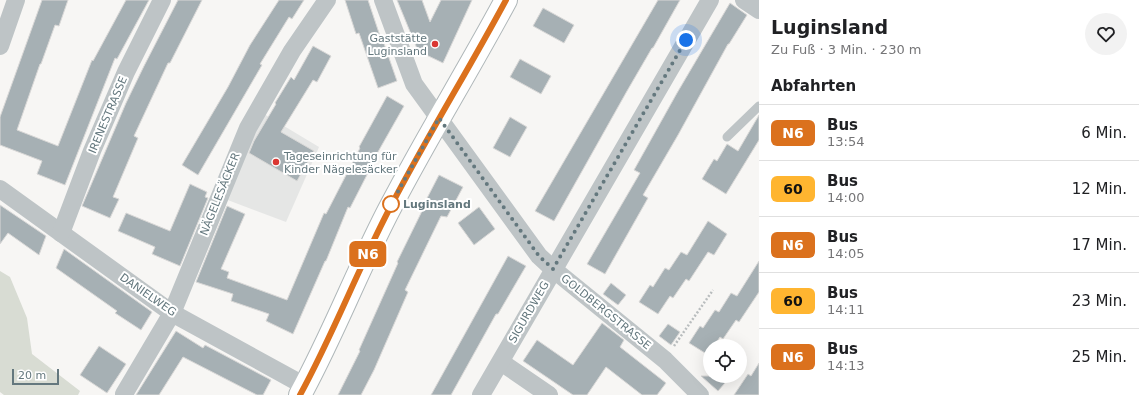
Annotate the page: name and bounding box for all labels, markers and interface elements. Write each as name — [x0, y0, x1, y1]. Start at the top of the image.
button: heart — [1085, 13, 1127, 55]
text: Luginsland — [771, 16, 888, 38]
your location — [676, 30, 696, 50]
place label: Gaststätte Luginsland — [368, 32, 427, 58]
marker: Gaststätte Luginsland — [430, 39, 440, 49]
text: Zu Fuß · 3 Min. · 230 m — [771, 42, 921, 57]
street label: IRENESTRASSE — [86, 75, 130, 155]
text: Abfahrten — [771, 77, 856, 95]
text: Bus — [827, 116, 858, 134]
text: 6 Min. — [1081, 124, 1127, 142]
text: N6 — [782, 125, 804, 141]
text: 13:54 — [827, 134, 864, 149]
street label: NÄGELESÄCKER — [197, 150, 243, 237]
place label: Tageseinrichtung für Kinder Nägelesäcker — [283, 150, 398, 176]
marker: Tageseinrichtung für Kinder Nägelesäcker — [271, 157, 281, 167]
text: Bus — [827, 172, 858, 190]
text: 12 Min. — [1072, 180, 1127, 198]
text: 60 — [783, 181, 803, 197]
text: 14:00 — [827, 190, 864, 205]
marker: Luginsland — [382, 195, 400, 213]
place label: Luginsland — [403, 198, 471, 211]
text: Bus — [827, 228, 858, 246]
text: 17 Min. — [1072, 236, 1127, 254]
text: N6 — [782, 237, 804, 253]
line badge: N6 — [350, 241, 386, 267]
text: N6 — [357, 246, 379, 262]
text: 14:05 — [827, 246, 864, 261]
street label: DANIELWEG — [117, 271, 179, 319]
street label: GOLDBERGSTRASSE — [558, 272, 654, 352]
street label: SIGURDWEG — [506, 279, 552, 345]
text: Bus — [827, 284, 858, 302]
text: 23 Min. — [1072, 292, 1127, 310]
text: 60 — [783, 293, 803, 309]
text: 14:11 — [827, 302, 864, 317]
map controls — [703, 339, 747, 383]
button: locate — [703, 339, 747, 383]
text: Bus — [827, 340, 858, 358]
text: 25 Min. — [1072, 348, 1127, 366]
text: N6 — [782, 349, 804, 365]
text: 14:13 — [827, 358, 864, 373]
scale bar — [12, 367, 59, 386]
text: 20 m — [18, 369, 46, 382]

